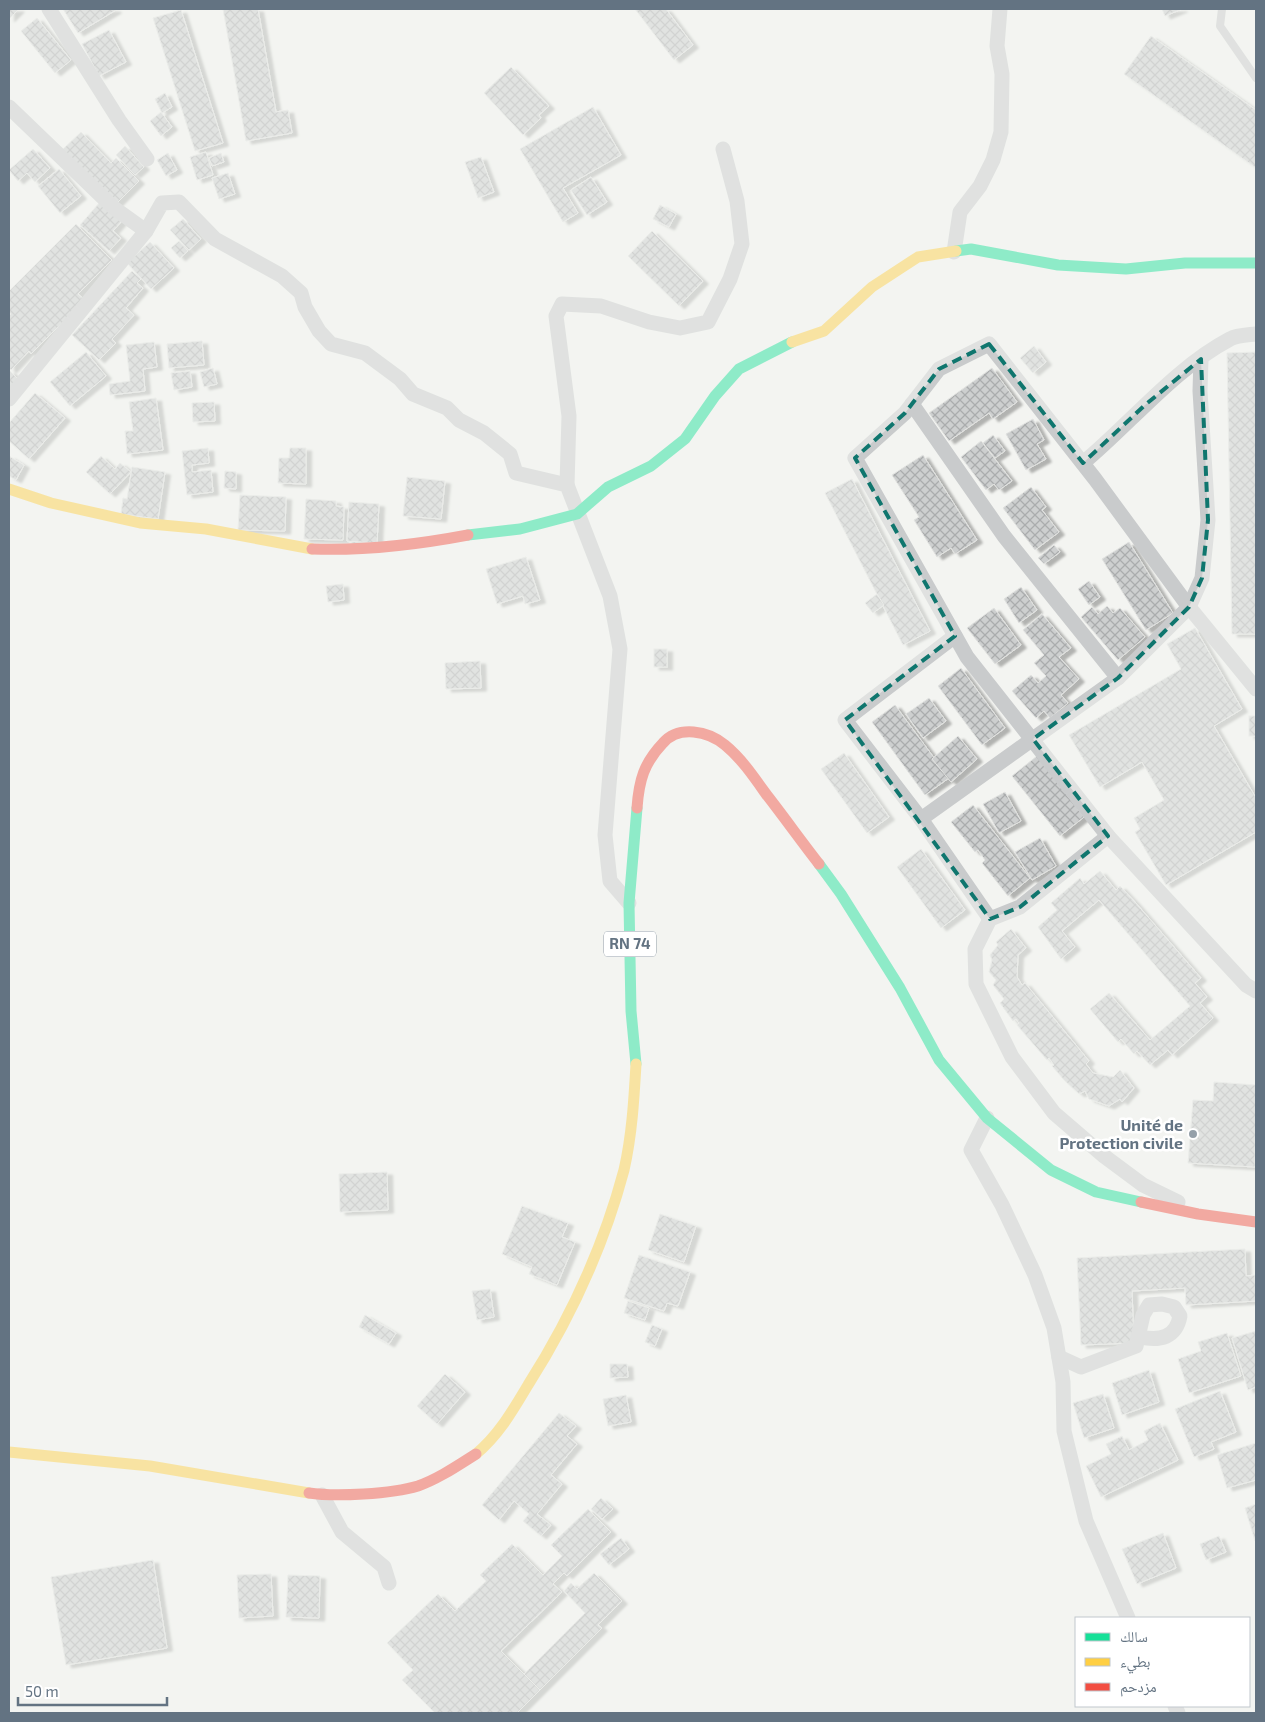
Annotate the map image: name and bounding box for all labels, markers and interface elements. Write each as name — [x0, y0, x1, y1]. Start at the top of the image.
road number: RN 74 — [604, 932, 656, 956]
place label: Unité de Protection civile — [1059, 1115, 1183, 1152]
marker: Unité de Protection civile — [1187, 1128, 1199, 1140]
legend — [1075, 1617, 1250, 1707]
text: سالك — [1120, 1627, 1148, 1645]
text: بطيء — [1120, 1652, 1150, 1674]
scale bar — [18, 1674, 166, 1706]
text: مزدحم — [1120, 1677, 1157, 1697]
text: 50 m — [25, 1682, 59, 1700]

